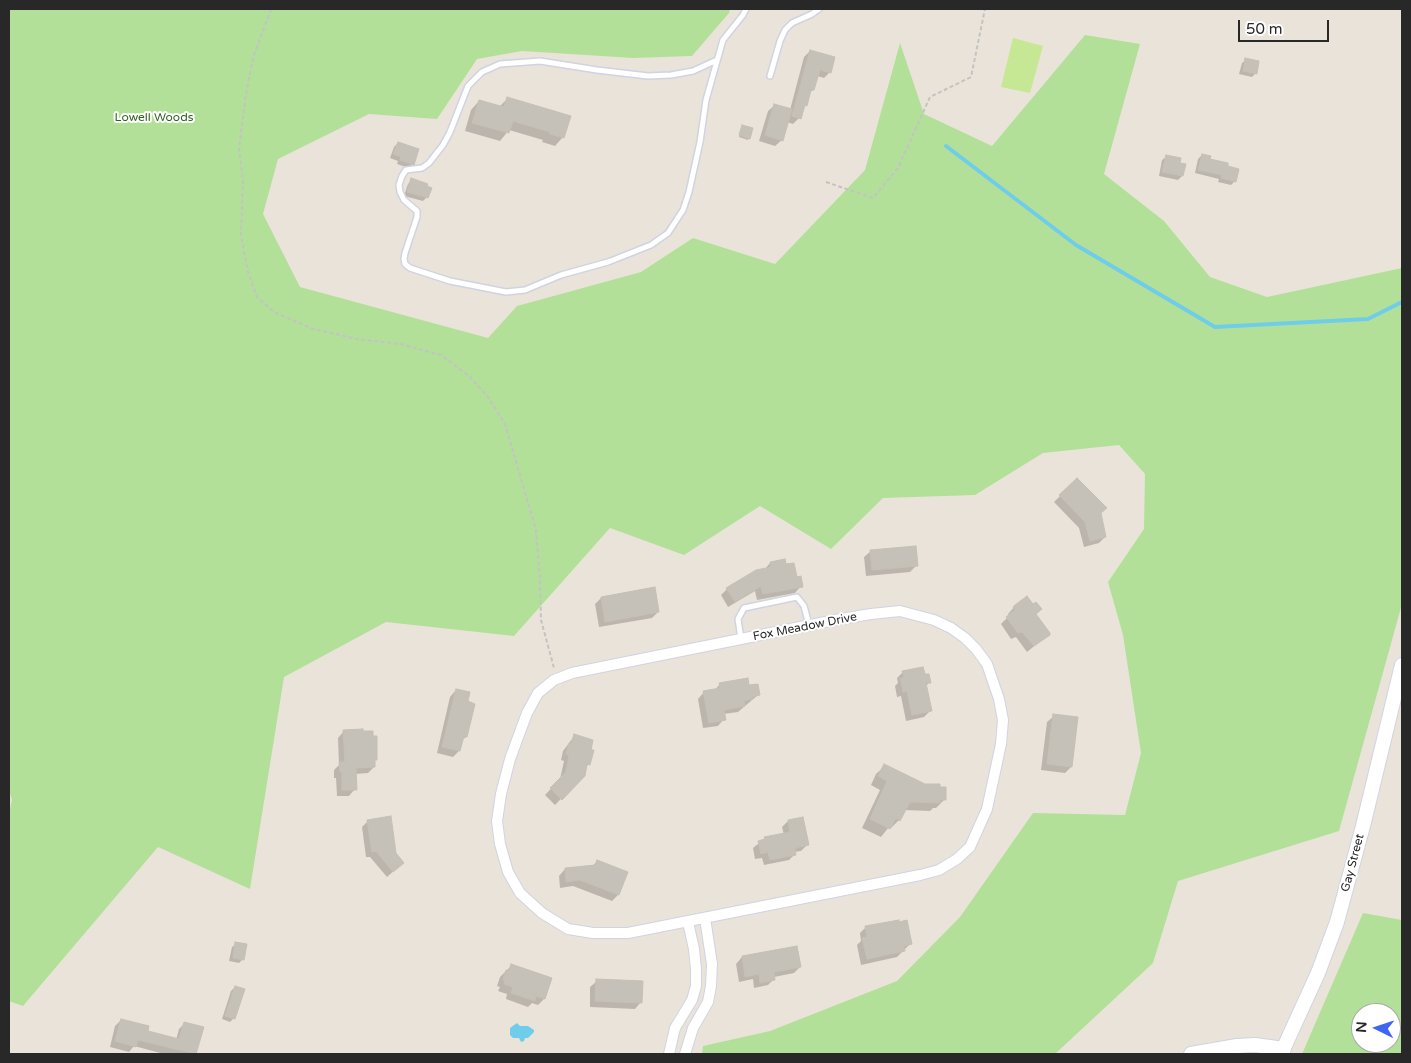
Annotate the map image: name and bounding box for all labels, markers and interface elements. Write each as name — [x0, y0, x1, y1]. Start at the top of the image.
scale bar — [1241, 10, 1332, 42]
text: 50 m — [1246, 20, 1283, 38]
park label: Lowell Woods — [115, 111, 193, 125]
street label: Fox Meadow Drive — [752, 610, 858, 644]
street label: Gay Street — [1338, 832, 1368, 894]
north arrow — [1351, 1003, 1401, 1053]
text: N — [1353, 1021, 1370, 1033]

